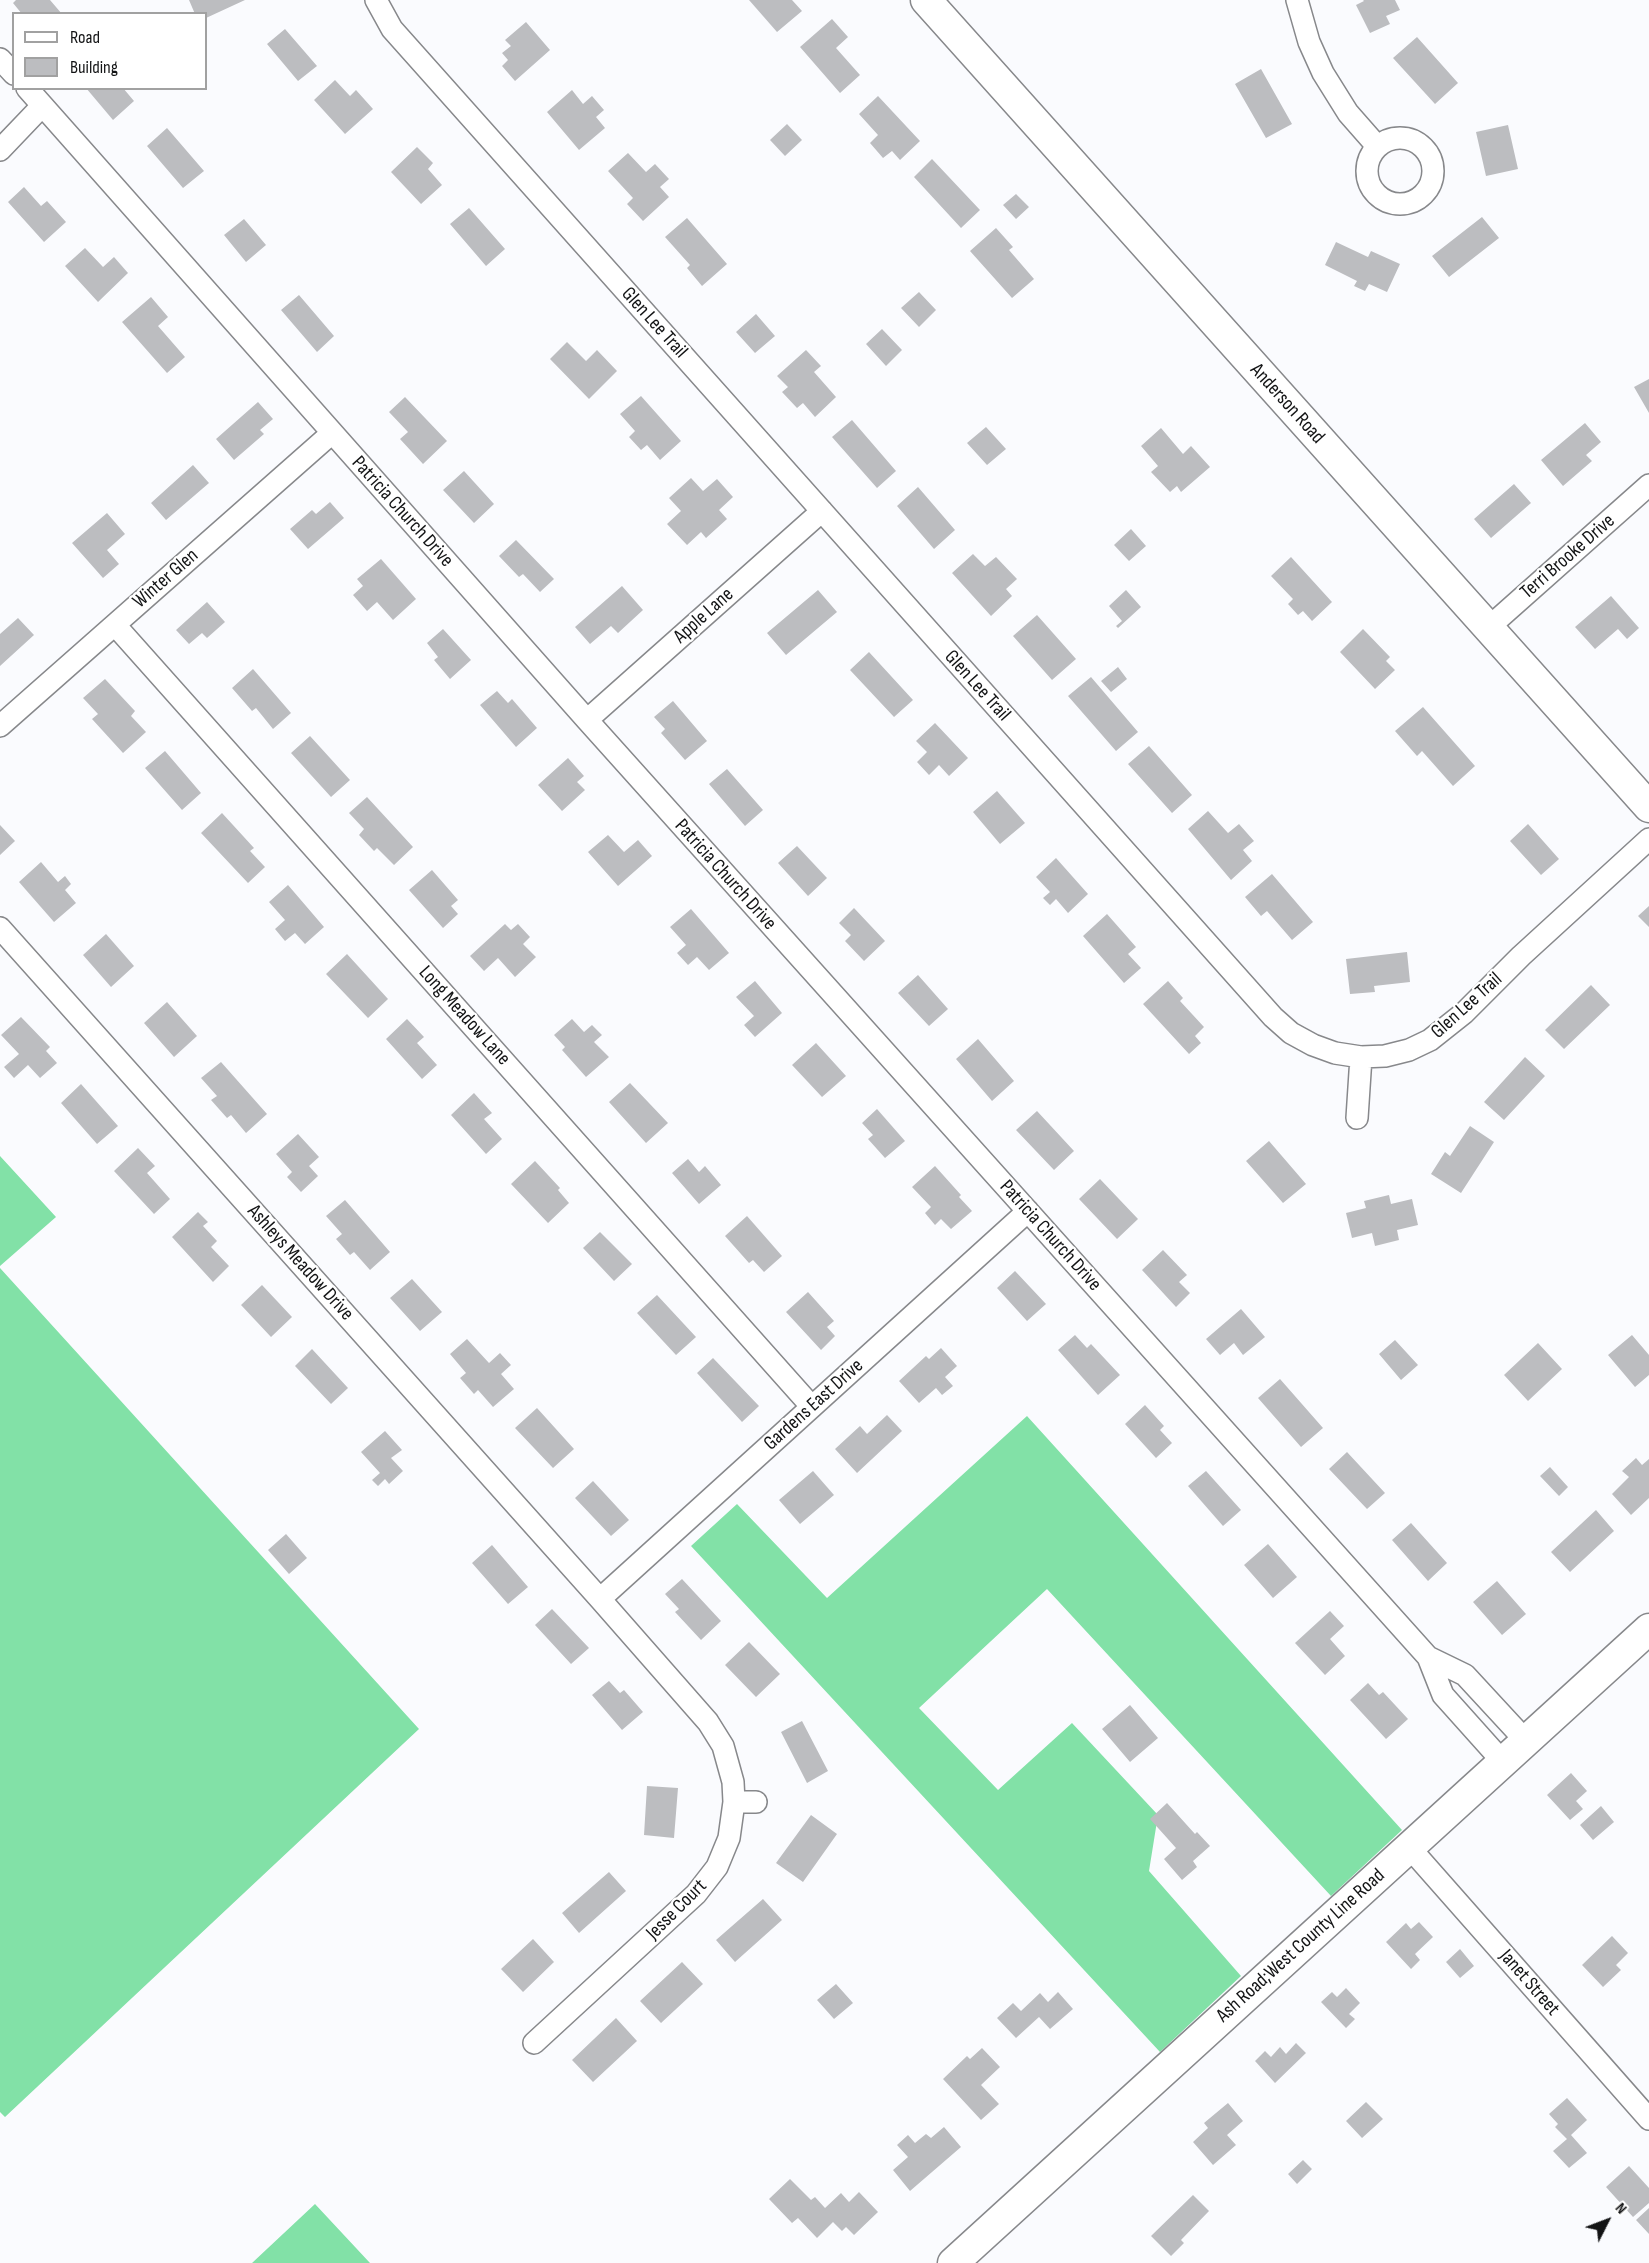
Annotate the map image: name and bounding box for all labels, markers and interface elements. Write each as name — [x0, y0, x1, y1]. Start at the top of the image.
legend — [12, 12, 207, 90]
text: Road — [70, 27, 100, 48]
text: Building — [70, 57, 118, 78]
street label: Glen Lee Trail — [616, 283, 692, 363]
street label: Anderson Road — [1245, 359, 1329, 449]
street label: Patricia Church Drive — [346, 452, 458, 572]
street label: Terri Brooke Drive — [1516, 509, 1620, 605]
street label: Winter Glen — [128, 544, 204, 614]
street label: Apple Lane — [669, 583, 739, 649]
street label: Glen Lee Trail — [939, 646, 1015, 726]
street label: Patricia Church Drive — [669, 815, 781, 935]
street label: Long Meadow Lane — [413, 961, 515, 1071]
street label: Glen Lee Trail — [1427, 968, 1507, 1044]
street label: Patricia Church Drive — [994, 1176, 1106, 1296]
street label: Ashleys Meadow Drive — [242, 1200, 358, 1326]
street label: Gardens East Drive — [759, 1354, 869, 1456]
street label: Ash Road;West County Line Road — [1212, 1864, 1390, 2028]
street label: Jesse Court — [642, 1875, 712, 1945]
street label: Janet Street — [1494, 1945, 1564, 2021]
north arrow — [1577, 2191, 1637, 2251]
text: N — [1611, 2199, 1631, 2218]

